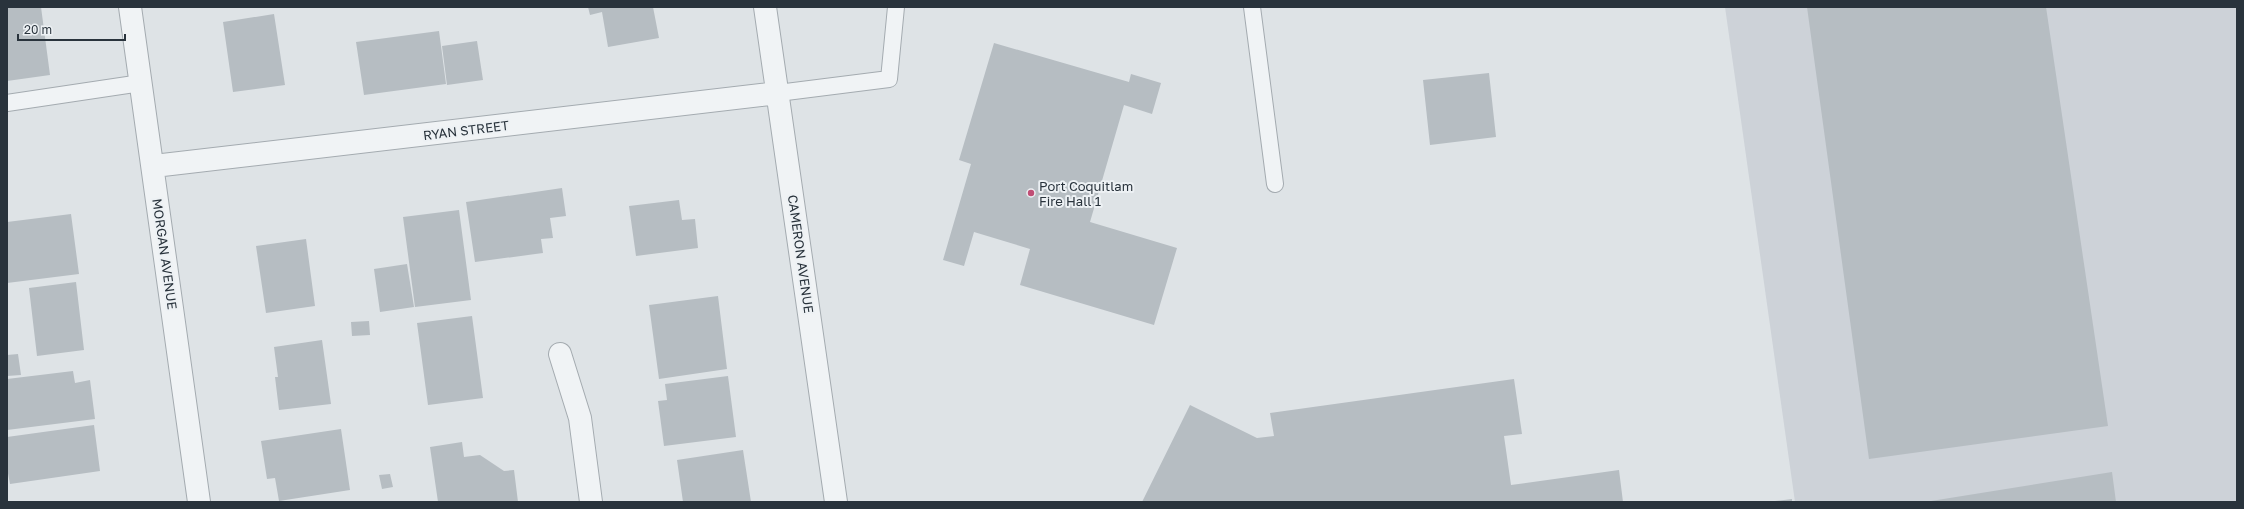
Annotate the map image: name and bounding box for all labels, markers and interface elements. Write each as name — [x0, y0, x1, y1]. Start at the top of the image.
scale bar — [18, 16, 125, 42]
text: 20 m — [24, 22, 52, 37]
street label: RYAN STREET — [422, 117, 510, 143]
place label: Port Coquitlam Fire Hall 1 — [1039, 178, 1133, 209]
marker: Port Coquitlam Fire Hall 1 — [1026, 188, 1036, 198]
street label: CAMERON AVENUE — [785, 194, 817, 314]
street label: MORGAN AVENUE — [149, 197, 181, 311]

